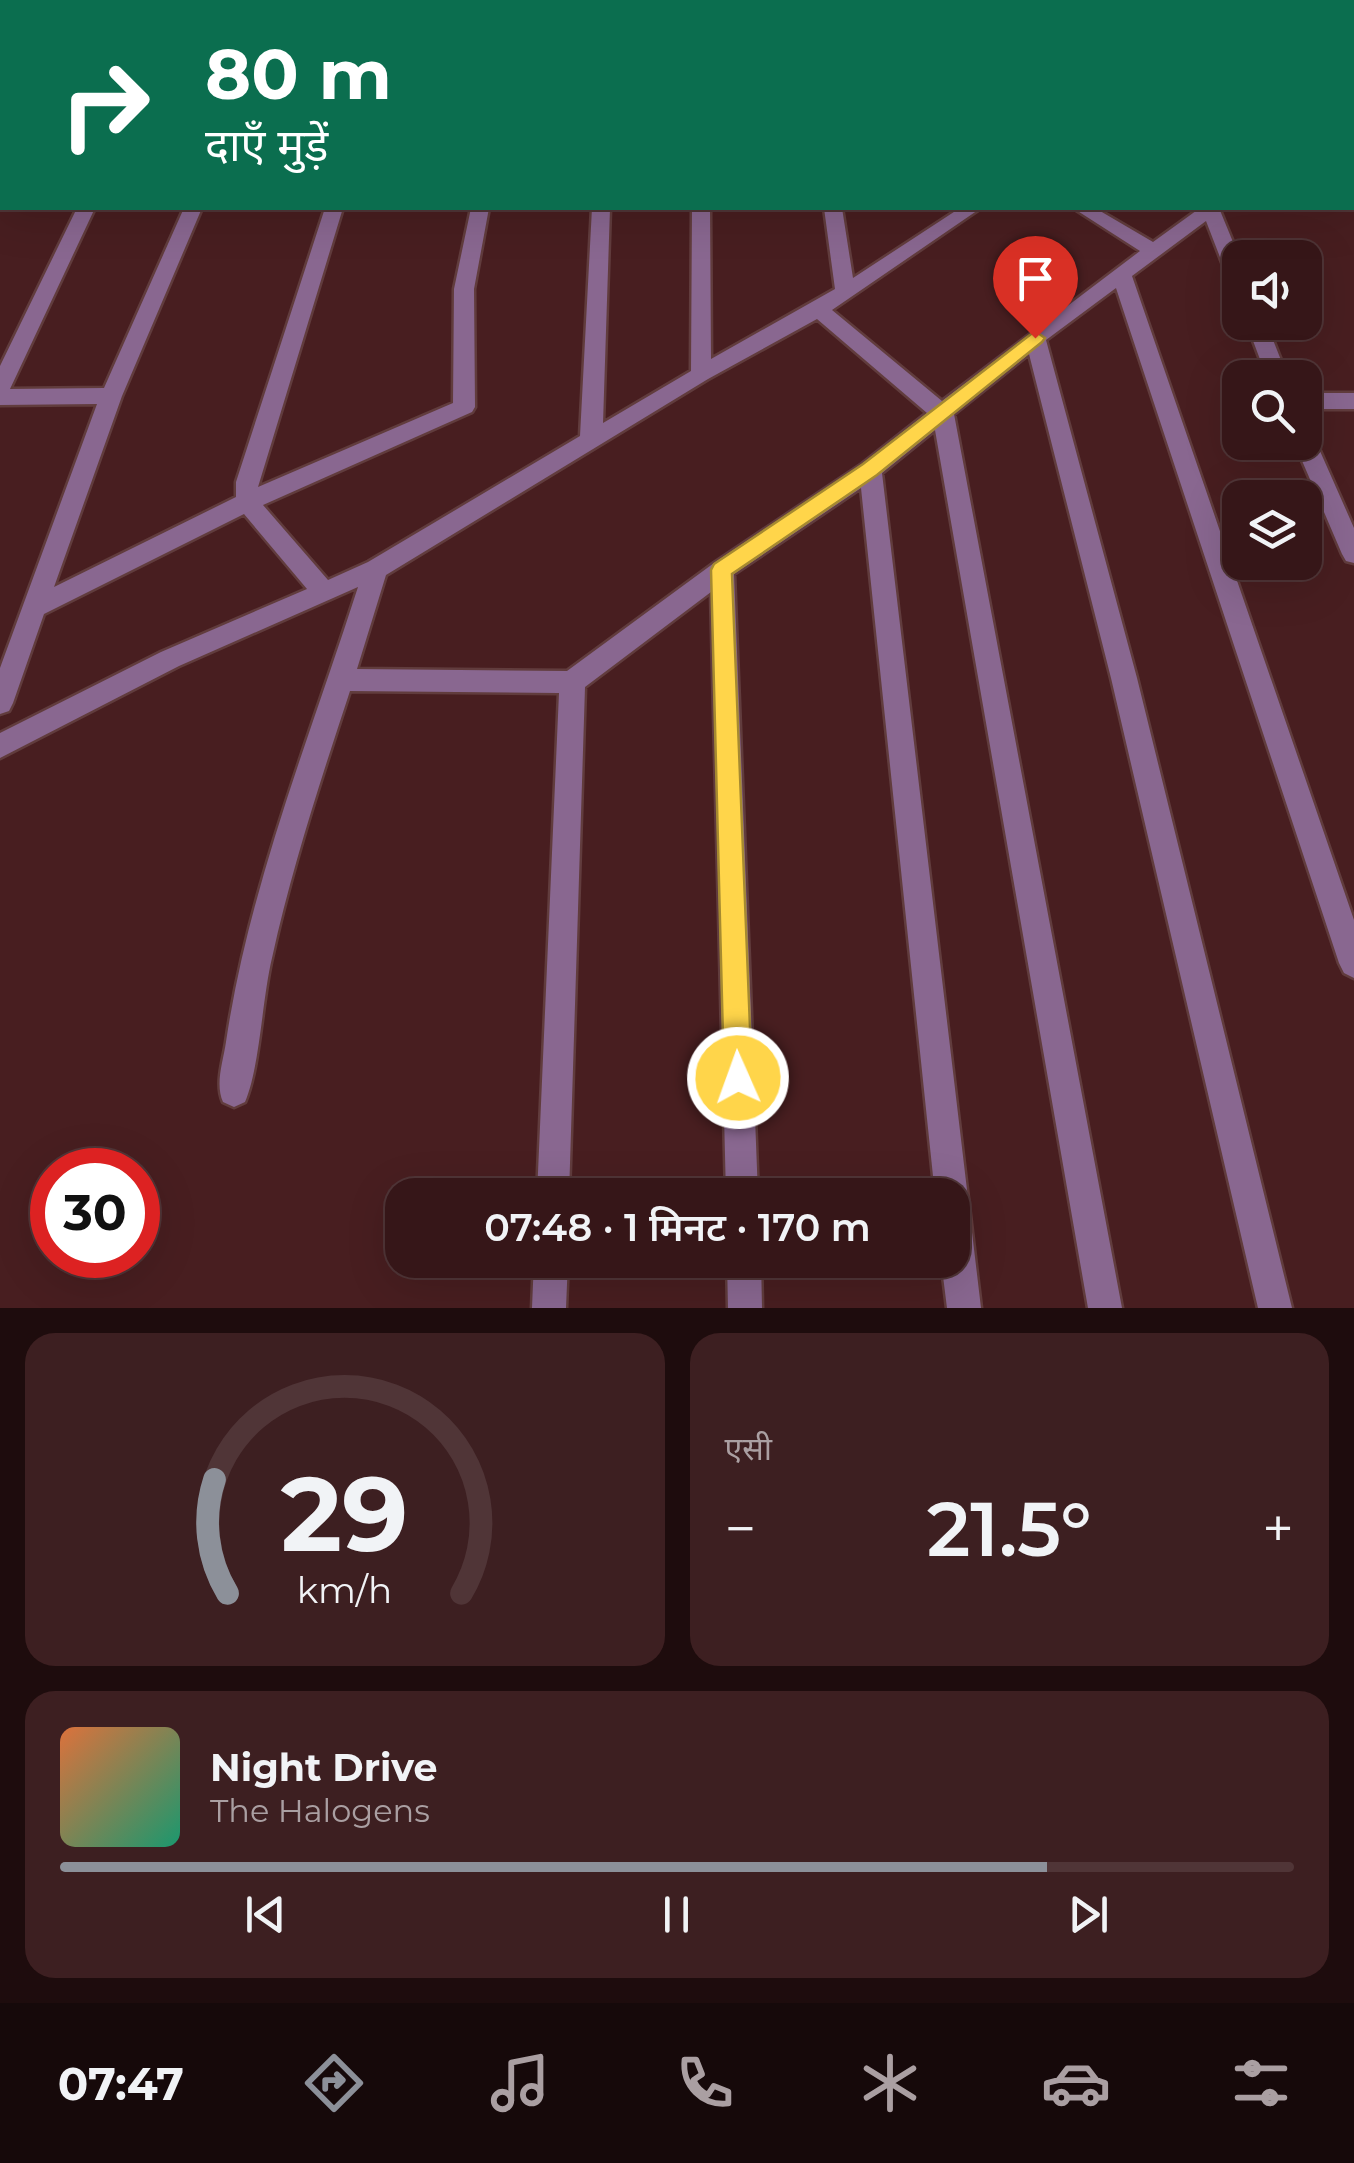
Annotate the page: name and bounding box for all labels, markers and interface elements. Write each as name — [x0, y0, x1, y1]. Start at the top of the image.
text: 80 m — [205, 31, 392, 117]
icon: right — [40, 40, 170, 170]
text: दाएँ मुड़ें — [205, 117, 328, 172]
pin — [993, 236, 1078, 339]
map controls — [1222, 240, 1322, 580]
button: sound — [1222, 240, 1322, 340]
icon: arrive — [1008, 251, 1063, 306]
button: search — [1222, 360, 1322, 460]
button: layers — [1222, 480, 1322, 580]
position arrow — [686, 1026, 790, 1130]
speed limit sign: 30 — [30, 1148, 160, 1278]
text: 07:48 · 1 मिनट · 170 m — [484, 1204, 871, 1251]
text: एसी — [725, 1429, 772, 1468]
text: 29 — [281, 1450, 409, 1577]
text: 21.5° — [927, 1483, 1092, 1575]
text: − — [725, 1495, 756, 1562]
text: + — [1262, 1495, 1294, 1562]
text: km/h — [297, 1568, 392, 1612]
text: Night Drive — [210, 1744, 437, 1791]
text: The Halogens — [210, 1791, 430, 1830]
icon: previous — [238, 1887, 293, 1942]
icon: pause — [649, 1887, 704, 1942]
icon: next — [1061, 1887, 1116, 1942]
icon: directions — [299, 2048, 369, 2118]
icon: music — [485, 2048, 555, 2118]
icon: phone — [670, 2048, 740, 2118]
icon: climate — [855, 2048, 925, 2118]
icon: car — [1041, 2048, 1111, 2118]
icon: filters — [1226, 2048, 1296, 2118]
text: 07:47 — [58, 2056, 184, 2111]

